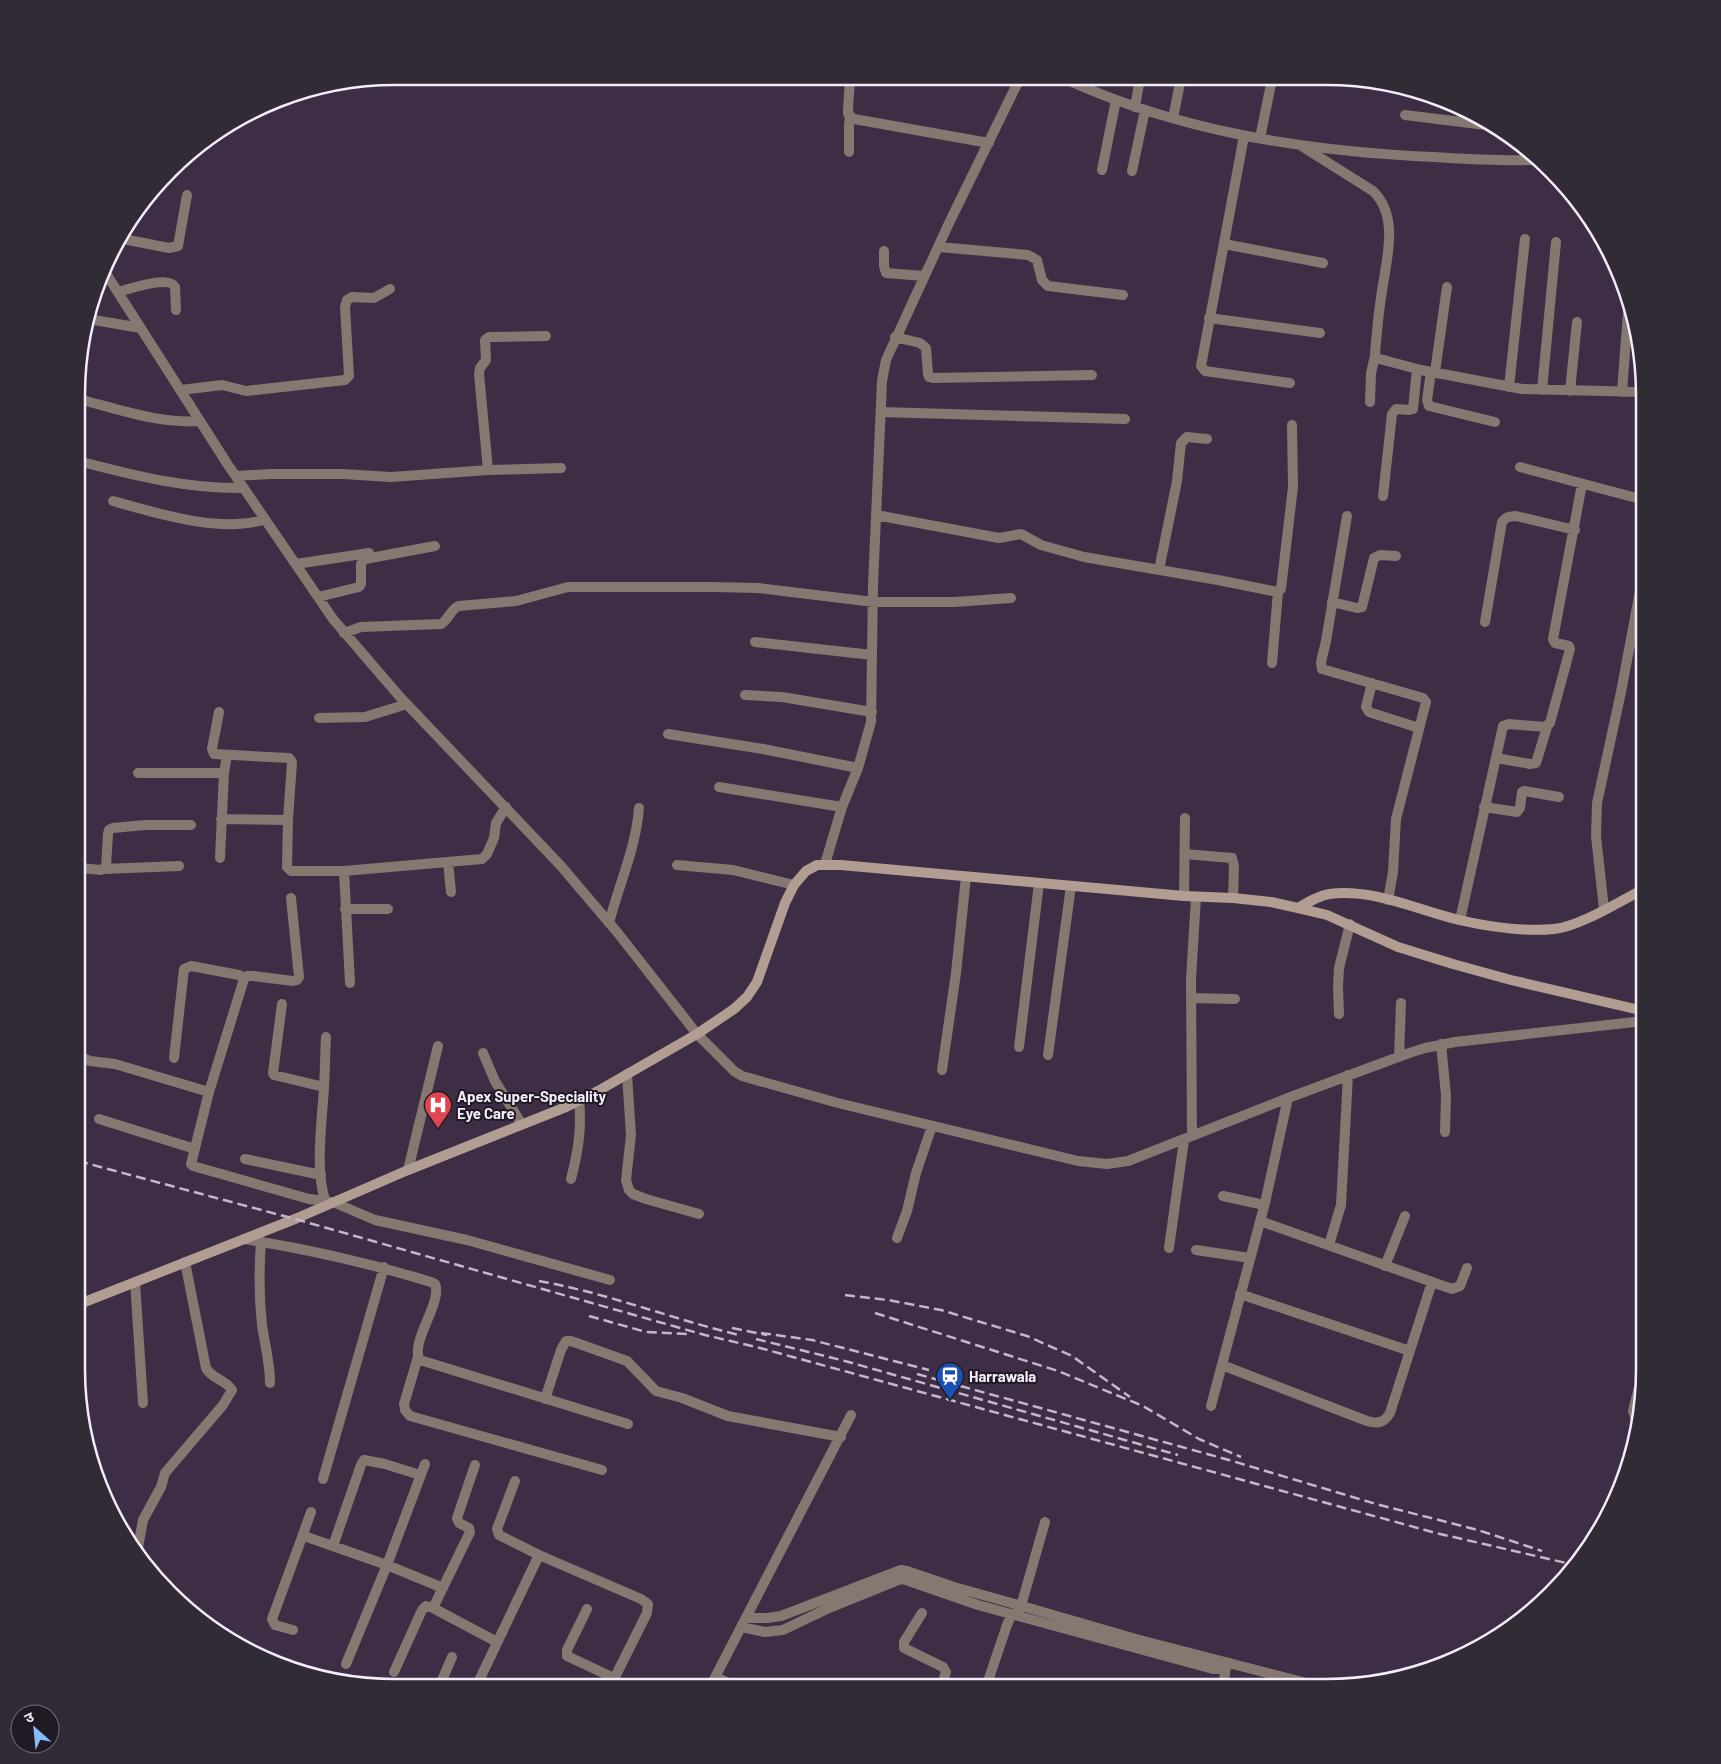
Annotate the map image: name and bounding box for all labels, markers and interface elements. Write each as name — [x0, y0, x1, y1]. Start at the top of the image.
place label: Apex Super-Speciality Eye Care — [457, 1087, 606, 1122]
hospital icon: Apex Super-Speciality Eye Care — [423, 1090, 453, 1129]
station icon: Harrawala — [935, 1361, 965, 1400]
place label: Harrawala — [969, 1367, 1036, 1385]
north arrow — [10, 1704, 60, 1754]
text: उ — [21, 1707, 37, 1726]

